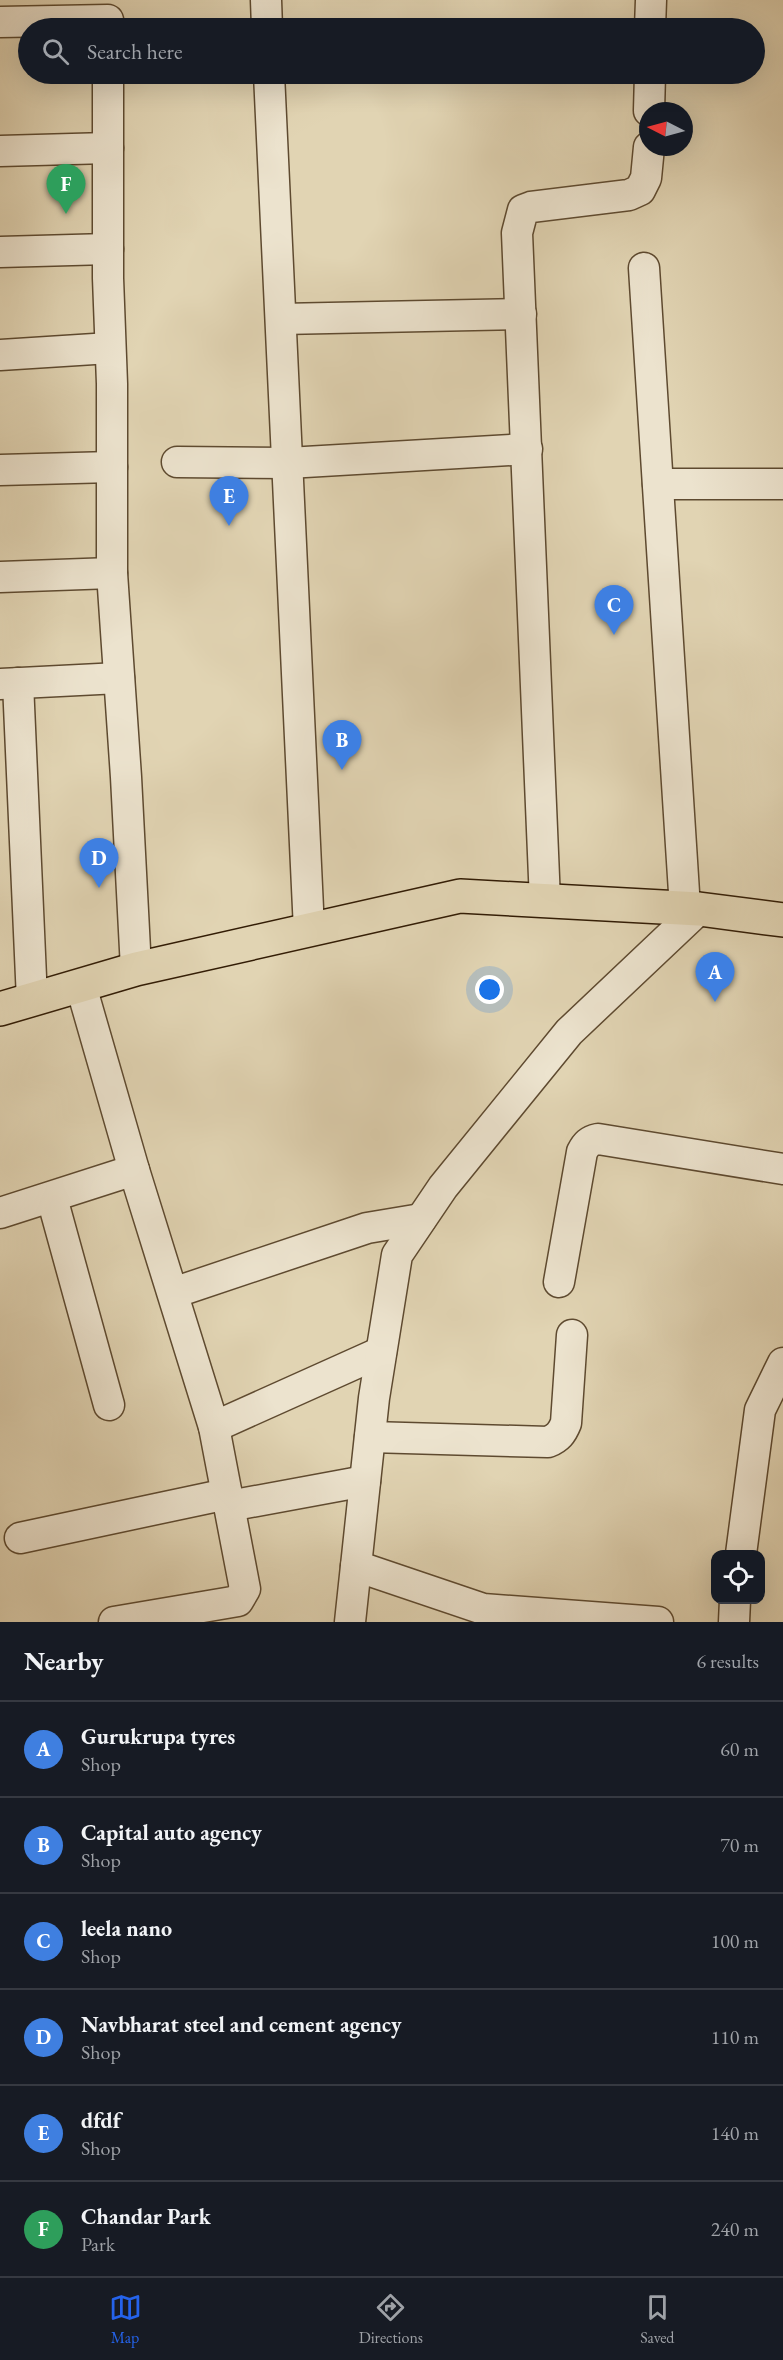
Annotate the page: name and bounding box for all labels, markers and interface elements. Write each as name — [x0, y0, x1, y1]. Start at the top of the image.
search box — [18, 18, 765, 84]
icon: search — [39, 35, 72, 68]
text: Search here — [87, 37, 182, 66]
north arrow — [639, 102, 693, 156]
pin: F — [46, 164, 86, 214]
pin: E — [210, 476, 248, 526]
pin: C — [594, 586, 634, 635]
pin: B — [322, 720, 362, 770]
pin: D — [80, 838, 118, 888]
pin: A — [696, 952, 734, 1002]
your location — [475, 975, 504, 1004]
map controls — [711, 1550, 765, 1604]
button: locate — [711, 1550, 765, 1604]
text: Nearby — [24, 1644, 104, 1678]
text: 6 results — [696, 1648, 759, 1674]
text: Gurukrupa tyres — [81, 1722, 235, 1751]
text: A — [36, 1736, 51, 1762]
text: 60 m — [720, 1736, 759, 1762]
text: Shop — [81, 1751, 121, 1777]
text: Capital auto agency — [81, 1818, 262, 1847]
text: B — [37, 1832, 50, 1858]
text: 70 m — [720, 1832, 759, 1858]
text: Shop — [81, 1847, 121, 1873]
text: leela nano — [81, 1914, 172, 1943]
text: C — [36, 1928, 51, 1954]
text: 100 m — [711, 1928, 759, 1954]
text: Shop — [81, 1943, 121, 1969]
text: Navbharat steel and cement agency — [81, 2010, 402, 2039]
text: D — [36, 2024, 51, 2050]
text: 110 m — [711, 2024, 759, 2050]
text: Shop — [81, 2039, 121, 2065]
text: dfdf — [81, 2106, 121, 2135]
text: E — [38, 2120, 49, 2146]
text: 140 m — [711, 2120, 759, 2146]
text: Shop — [81, 2135, 121, 2161]
text: Chandar Park — [81, 2202, 211, 2231]
text: F — [38, 2216, 49, 2242]
text: 240 m — [711, 2216, 759, 2242]
text: Park — [81, 2231, 115, 2257]
tab: Map — [109, 2291, 142, 2348]
tab: Directions — [359, 2291, 423, 2348]
tab: Saved — [640, 2291, 674, 2348]

